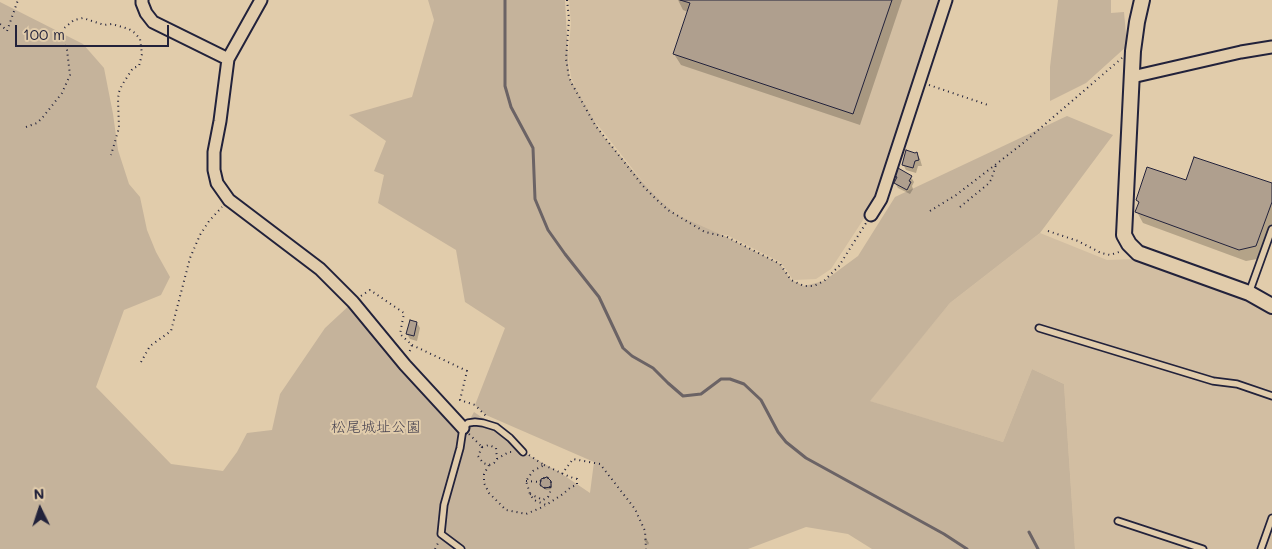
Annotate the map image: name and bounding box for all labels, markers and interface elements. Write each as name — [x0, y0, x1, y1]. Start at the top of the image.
scale bar — [18, 15, 171, 47]
text: 100 m — [23, 24, 65, 44]
park label: 松尾城址公園 — [331, 418, 421, 436]
north arrow — [15, 484, 65, 534]
text: N — [33, 484, 45, 503]

